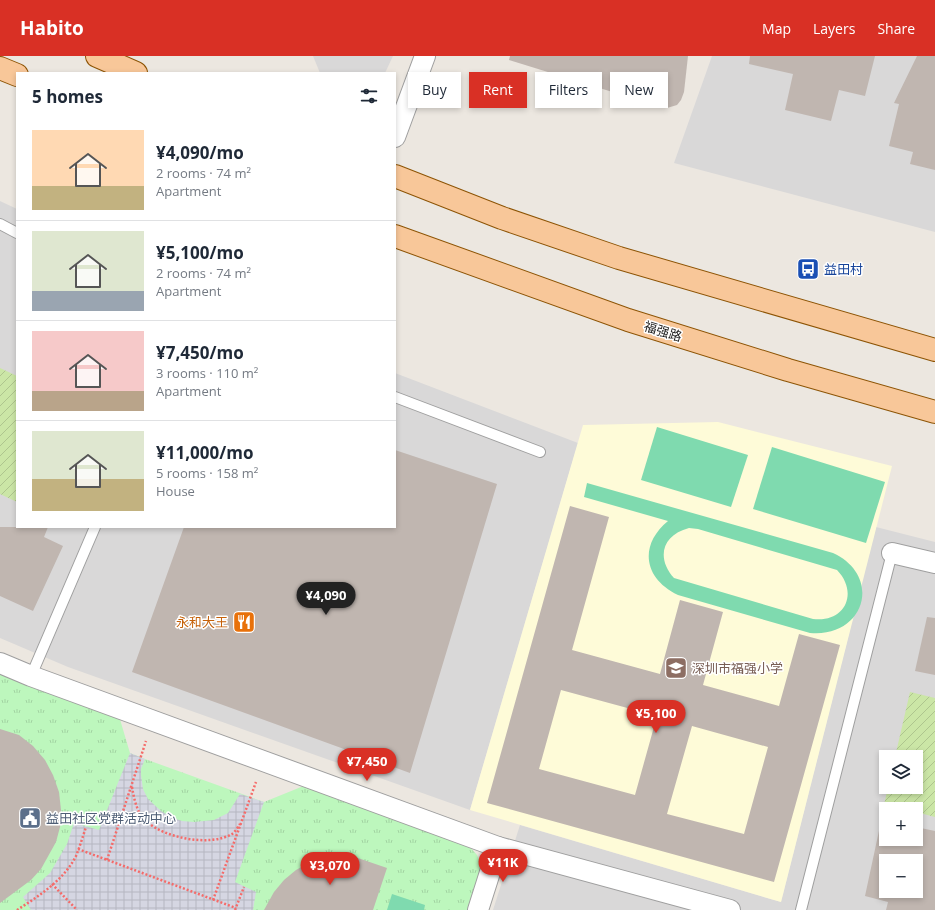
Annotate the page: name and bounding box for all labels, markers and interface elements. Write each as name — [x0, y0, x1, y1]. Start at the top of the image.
text: Habito — [20, 15, 84, 41]
text: Map — [762, 19, 791, 38]
text: Layers — [813, 19, 855, 38]
text: Share — [877, 19, 915, 38]
chip: Buy — [408, 72, 461, 108]
chip: Rent — [469, 72, 527, 108]
chip: Filters — [535, 72, 602, 108]
chip: New — [610, 72, 668, 108]
text: 5 homes — [32, 85, 103, 108]
icon: filters — [358, 85, 380, 107]
text: ¥4,090/mo — [156, 141, 244, 164]
icon: home — [64, 146, 112, 194]
text: 2 rooms · 74 m² — [156, 164, 251, 182]
text: Apartment — [156, 182, 221, 200]
text: ¥5,100/mo — [156, 241, 244, 264]
icon: home — [64, 247, 112, 295]
bus stop icon: 益田村 — [795, 256, 821, 282]
place label: 益田村 — [824, 260, 863, 278]
text: 2 rooms · 74 m² — [156, 264, 251, 282]
text: Apartment — [156, 282, 221, 300]
street label: 福强路 — [642, 317, 684, 345]
text: ¥7,450/mo — [156, 341, 244, 364]
icon: home — [64, 347, 112, 395]
text: 3 rooms · 110 m² — [156, 364, 258, 382]
text: Apartment — [156, 382, 221, 400]
text: ¥11,000/mo — [156, 441, 253, 464]
icon: home — [64, 447, 112, 495]
text: 5 rooms · 158 m² — [156, 464, 258, 482]
text: House — [156, 482, 195, 500]
pin: ¥4,090 — [293, 582, 359, 616]
text: ¥4,090 — [306, 586, 346, 604]
restaurant icon: 永和大王 — [231, 609, 257, 635]
place label: 永和大王 — [176, 613, 228, 631]
school or university icon: 深圳市福强小学 — [663, 655, 689, 681]
place label: 深圳市福强小学 — [692, 659, 783, 677]
pin: ¥5,100 — [623, 700, 689, 734]
text: ¥5,100 — [636, 704, 676, 722]
pin: ¥7,450 — [334, 748, 400, 782]
map controls — [879, 750, 923, 898]
button: layers — [879, 750, 923, 794]
text: ¥7,450 — [347, 752, 387, 770]
button: + — [879, 802, 923, 846]
public building icon: 益田社区党群活动中心 — [17, 805, 43, 831]
place label: 益田社区党群活动中心 — [46, 809, 176, 827]
pin: ¥11K — [479, 849, 527, 883]
pin: ¥3,070 — [297, 852, 363, 886]
text: ¥11K — [488, 853, 518, 871]
button: − — [879, 854, 923, 898]
text: ¥3,070 — [310, 856, 350, 874]

